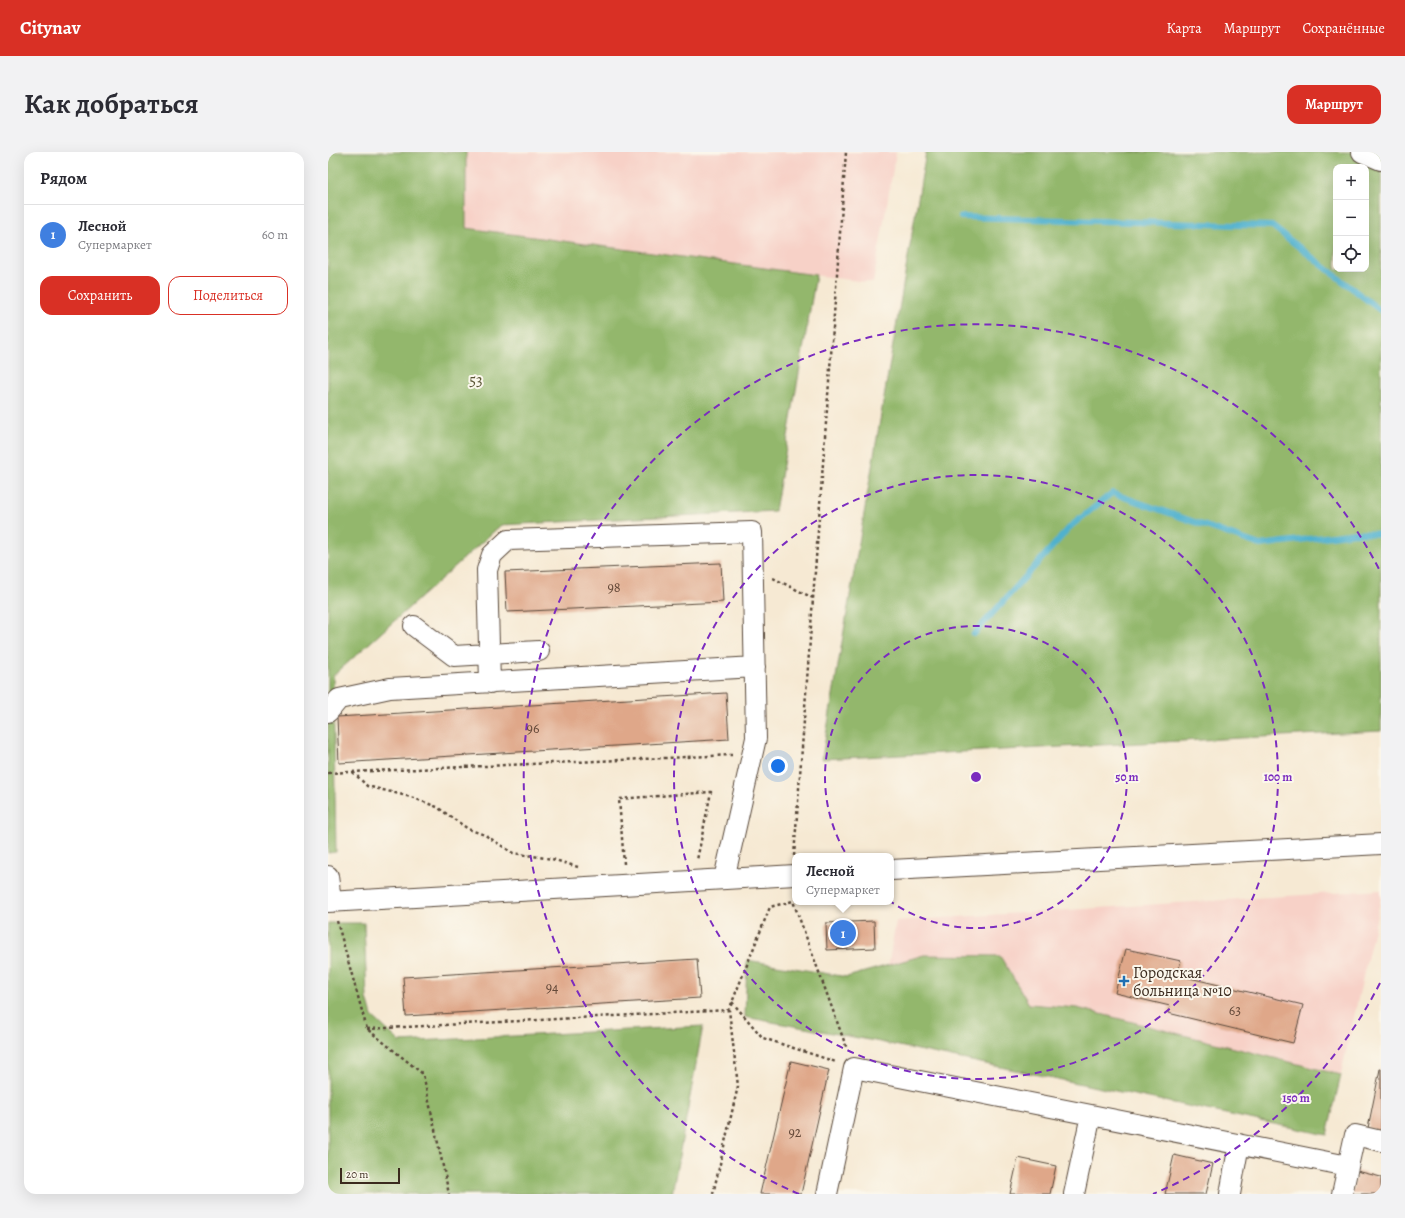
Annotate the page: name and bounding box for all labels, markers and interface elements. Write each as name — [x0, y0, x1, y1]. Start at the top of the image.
text: Citynav — [20, 15, 81, 41]
text: Карта — [1167, 19, 1202, 38]
text: Маршрут — [1224, 19, 1280, 38]
text: Сохранённые — [1302, 19, 1385, 38]
text: Как добраться — [24, 85, 199, 123]
button: Маршрут — [1287, 85, 1381, 124]
map controls — [1333, 164, 1369, 272]
button: + — [1333, 164, 1369, 200]
text: Рядом — [40, 167, 87, 190]
button: − — [1333, 200, 1369, 236]
text: Лесной — [78, 216, 126, 236]
text: 1 — [51, 226, 55, 243]
text: 60 m — [262, 226, 288, 243]
text: Супермаркет — [78, 236, 152, 253]
button: locate — [1333, 236, 1369, 272]
button: Сохранить — [40, 276, 160, 315]
button: Поделиться — [168, 276, 288, 315]
park label: 53 — [469, 369, 483, 391]
house number: 98 — [607, 578, 621, 597]
house number: 96 — [527, 719, 539, 738]
your location — [768, 756, 788, 776]
text: 50 m — [1115, 769, 1139, 785]
text: 100 m — [1264, 769, 1292, 785]
centre of rings — [969, 770, 983, 784]
popup — [792, 853, 894, 905]
text: Лесной — [806, 861, 855, 881]
text: Супермаркет — [806, 881, 880, 898]
pin: 1 — [830, 918, 856, 948]
place label: Городская больница №10 — [1133, 962, 1232, 1002]
marker: Городская больница №10 — [1118, 975, 1130, 987]
house number: 94 — [546, 978, 558, 997]
house number: 63 — [1229, 1001, 1241, 1020]
text: 150 m — [1282, 1090, 1310, 1106]
house number: 92 — [788, 1123, 802, 1142]
scale bar — [340, 1166, 400, 1185]
text: 20 m — [346, 1167, 368, 1182]

